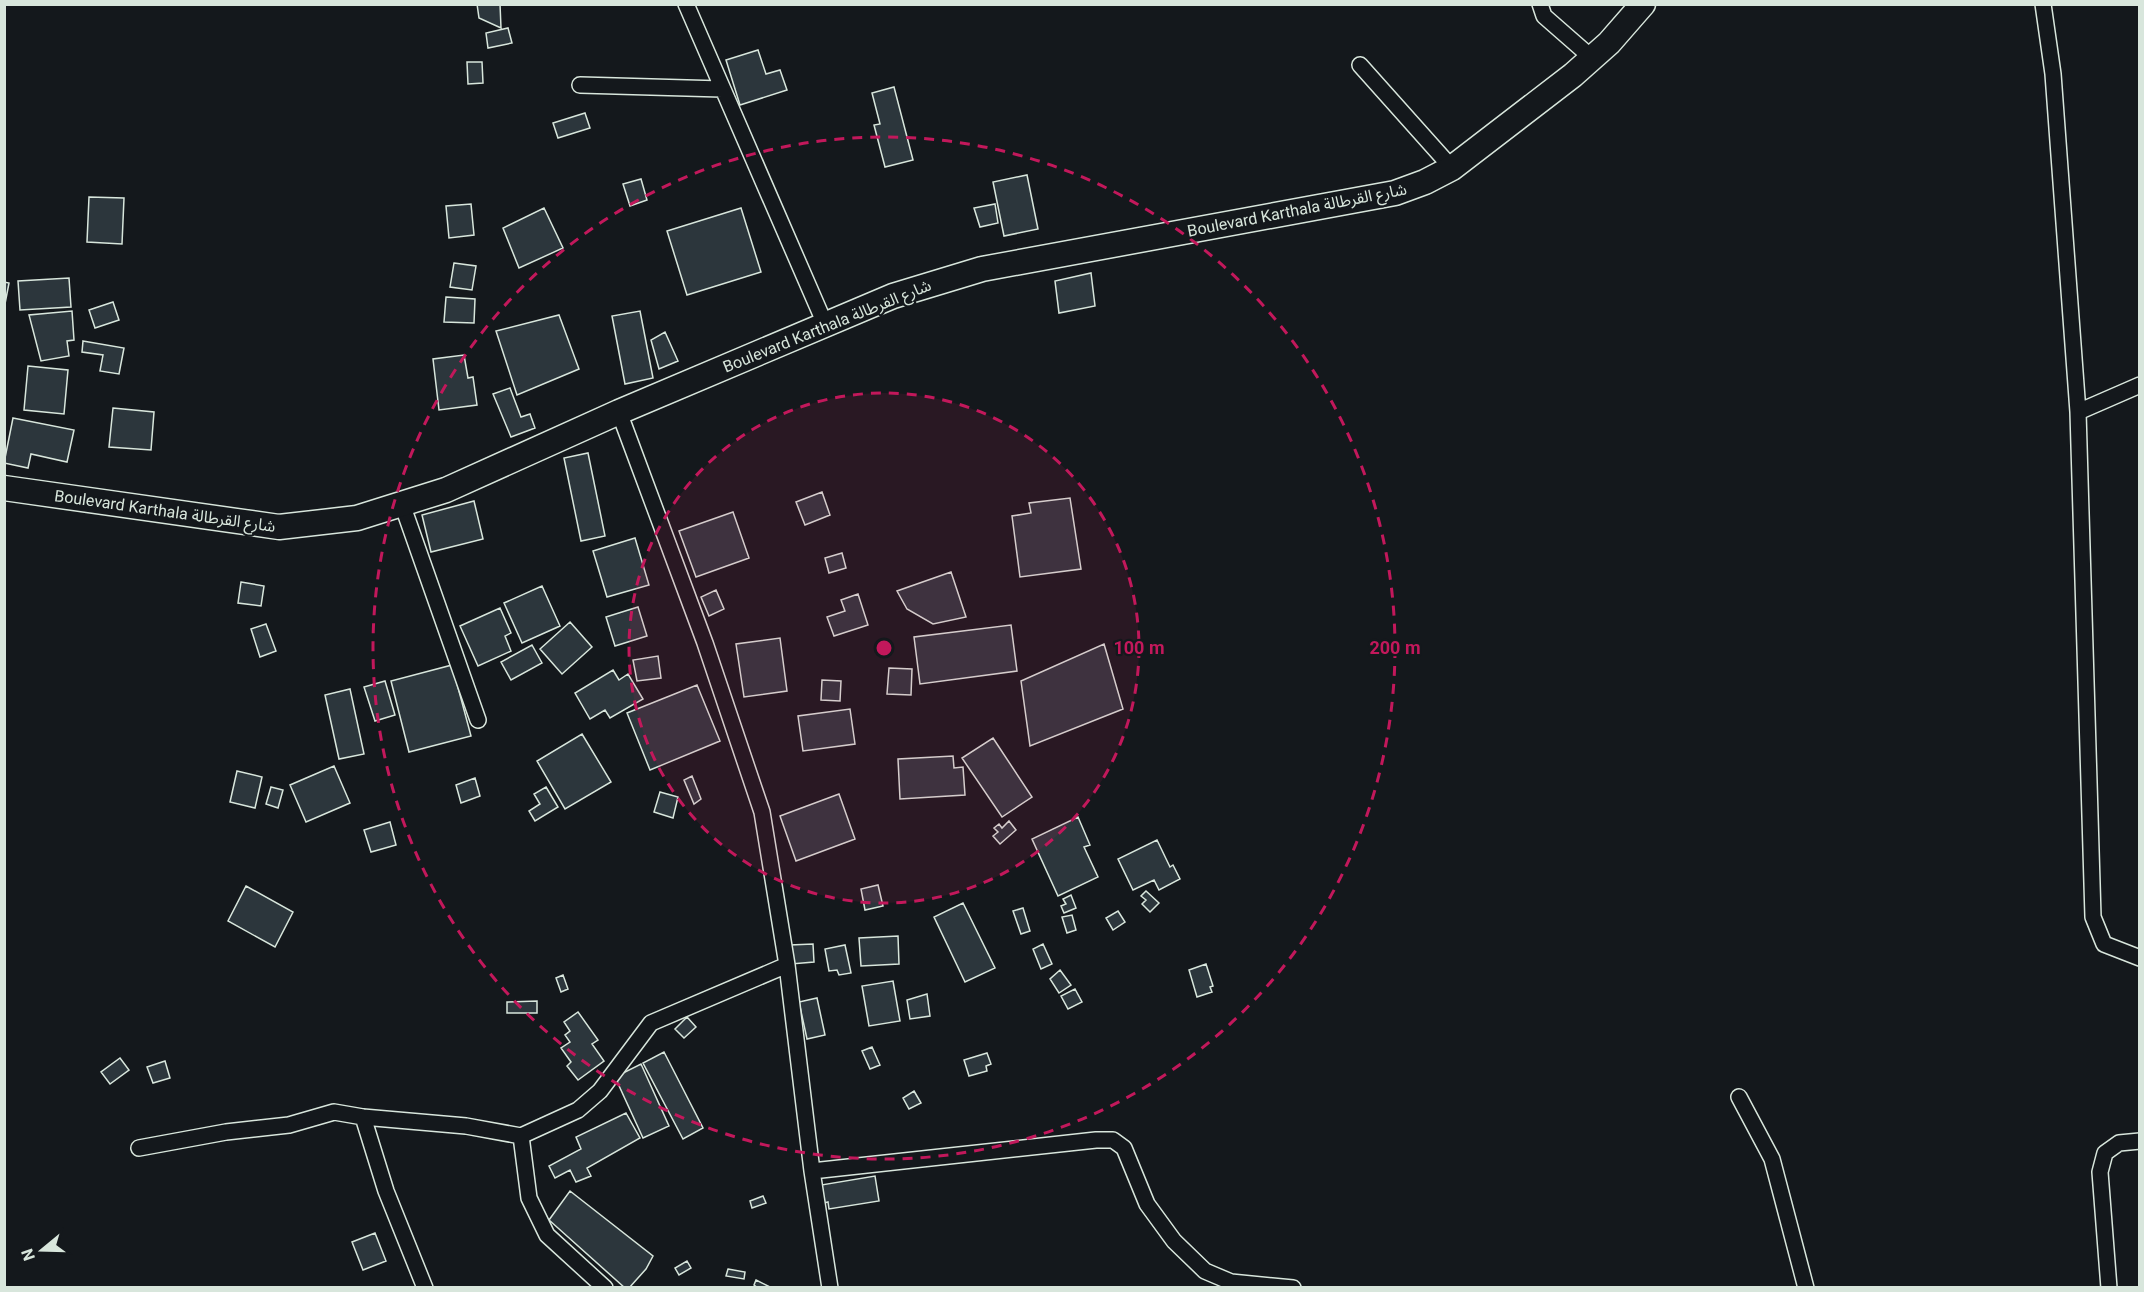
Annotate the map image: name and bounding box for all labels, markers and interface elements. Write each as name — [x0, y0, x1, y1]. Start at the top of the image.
street label: Boulevard Karthala شارع القرطالة — [1186, 179, 1409, 244]
street label: Boulevard Karthala شارع القرطالة — [720, 275, 935, 379]
street label: Boulevard Karthala شارع القرطالة — [53, 486, 277, 539]
text: 100 m — [1113, 637, 1165, 658]
text: 200 m — [1369, 637, 1421, 658]
centre of rings — [874, 638, 894, 658]
north arrow — [12, 1220, 72, 1280]
text: N — [17, 1246, 39, 1263]

